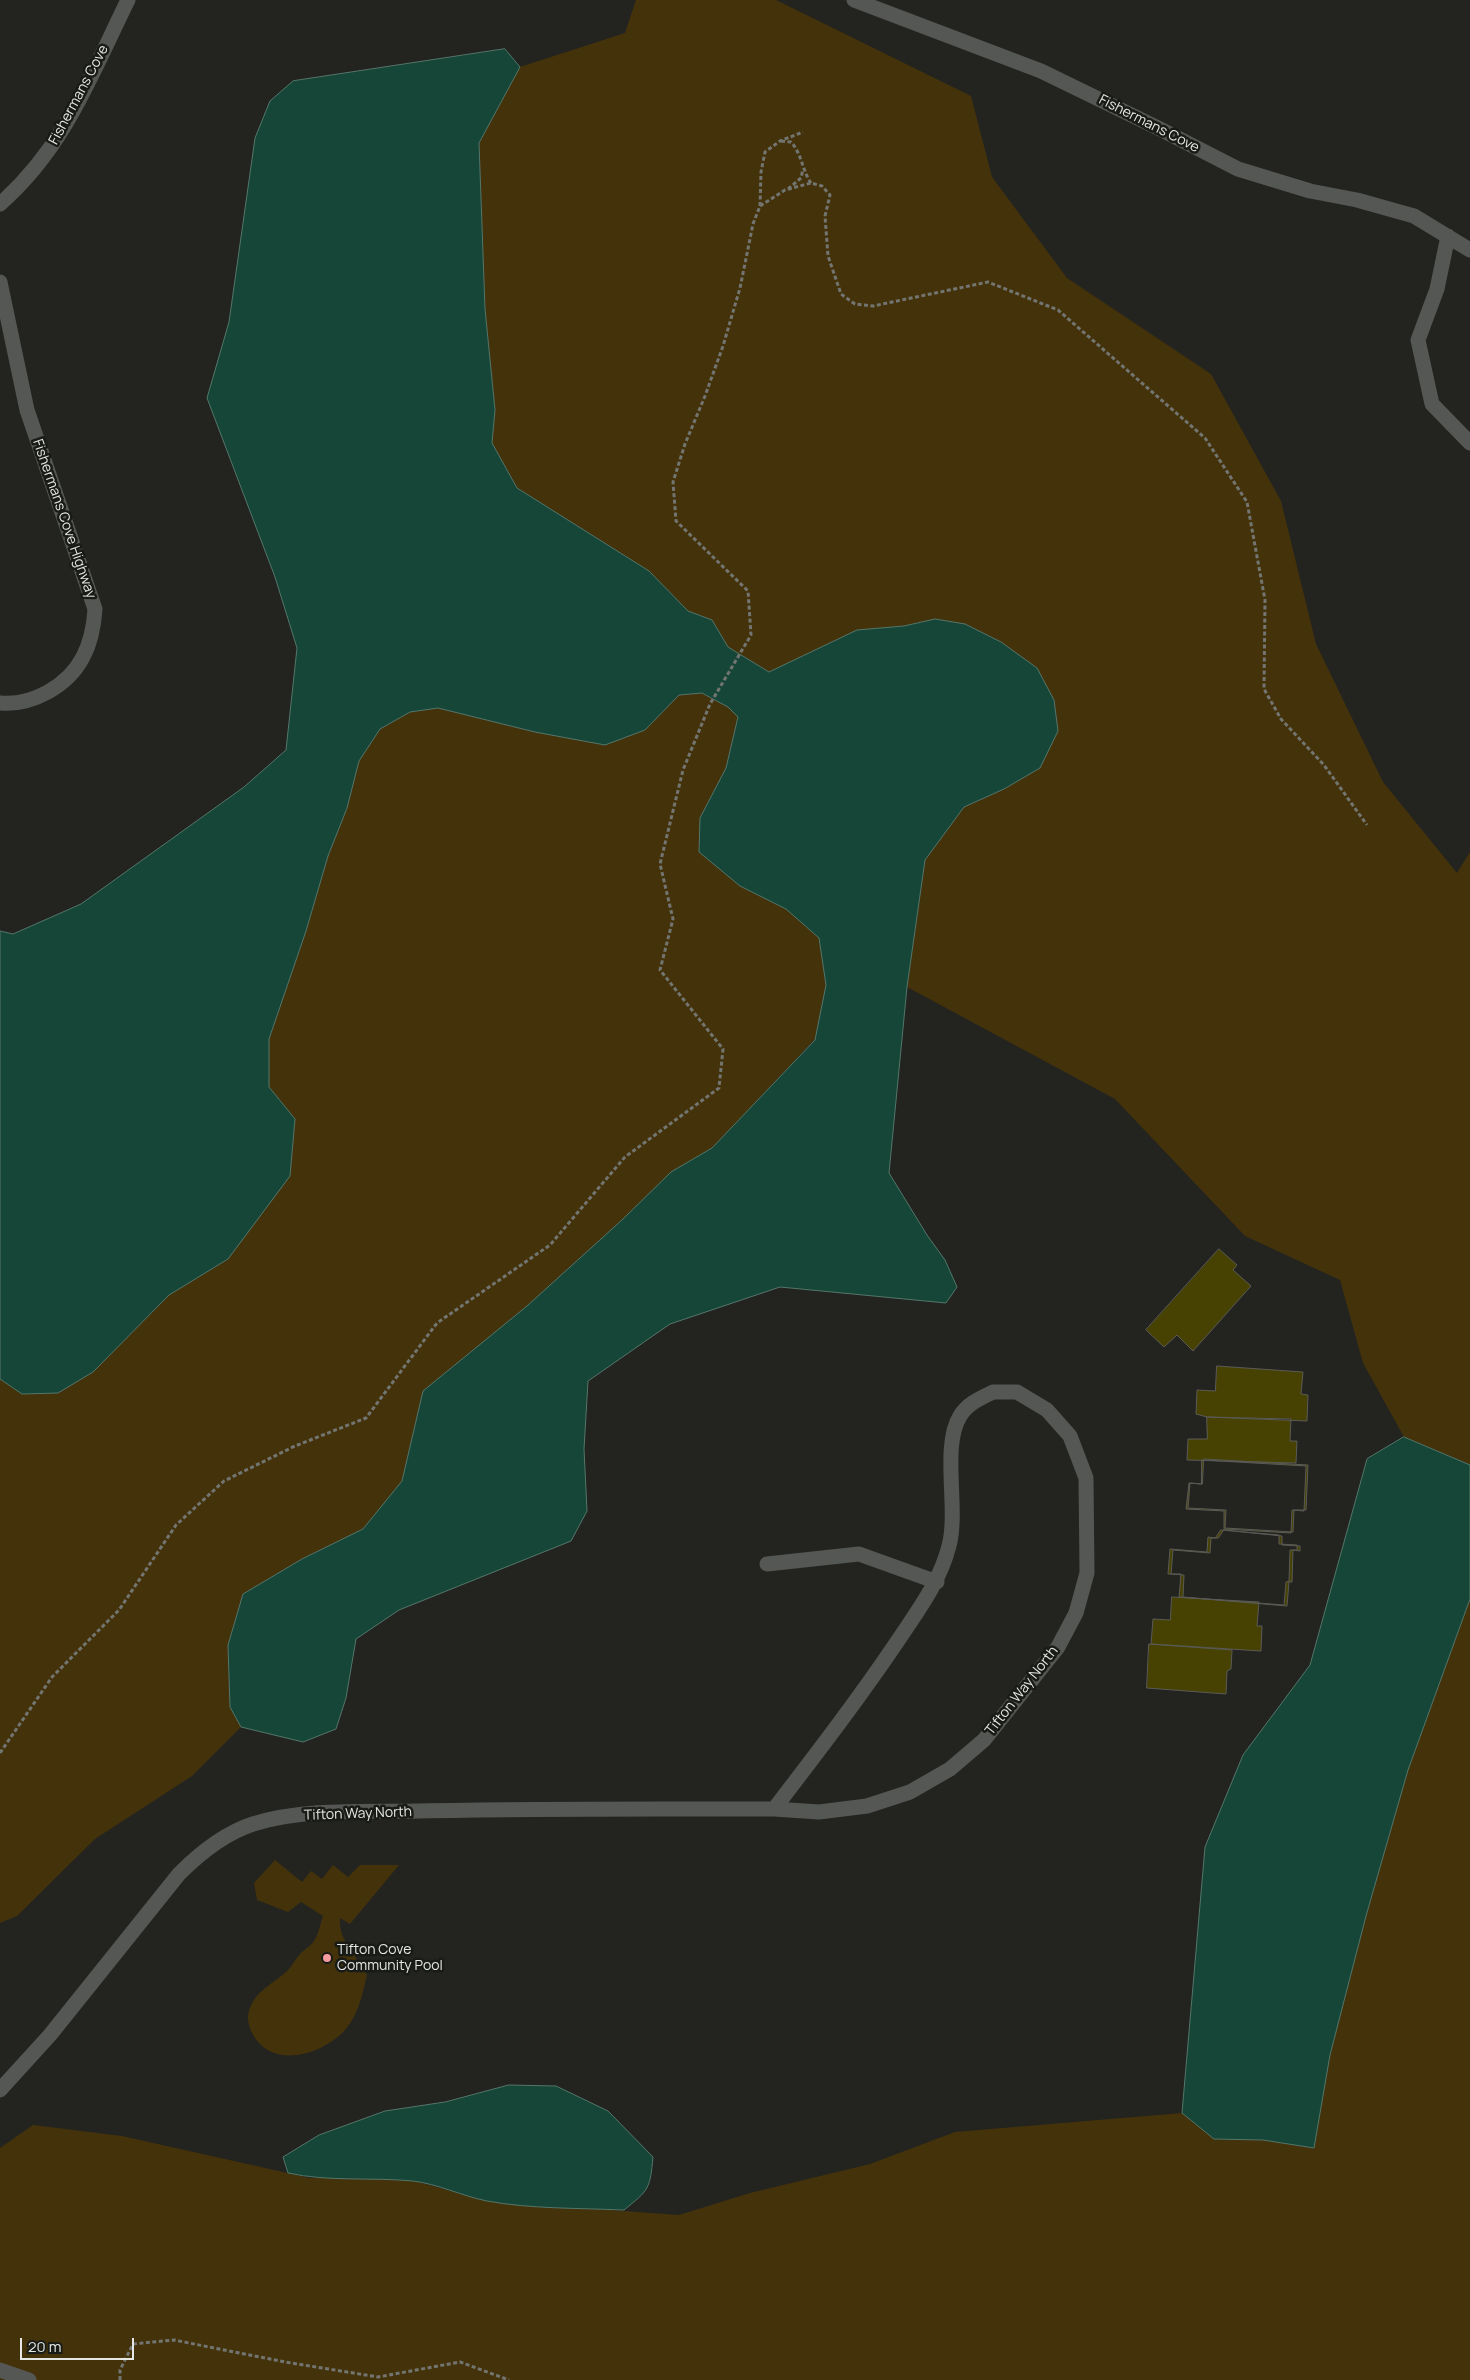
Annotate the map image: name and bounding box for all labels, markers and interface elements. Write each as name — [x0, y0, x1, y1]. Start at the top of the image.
street label: Fishermans Cove — [46, 42, 112, 148]
street label: Fishermans Cove — [1096, 91, 1202, 157]
street label: Fishermans Cove Highway — [29, 437, 99, 601]
street label: Tifton Way North — [982, 1643, 1062, 1739]
street label: Tifton Way North — [304, 1804, 412, 1824]
place label: Tifton Cove Community Pool — [337, 1942, 443, 1974]
marker: Tifton Cove Community Pool — [321, 1952, 333, 1964]
scale bar — [22, 2328, 136, 2360]
text: 20 m — [28, 2336, 61, 2357]

